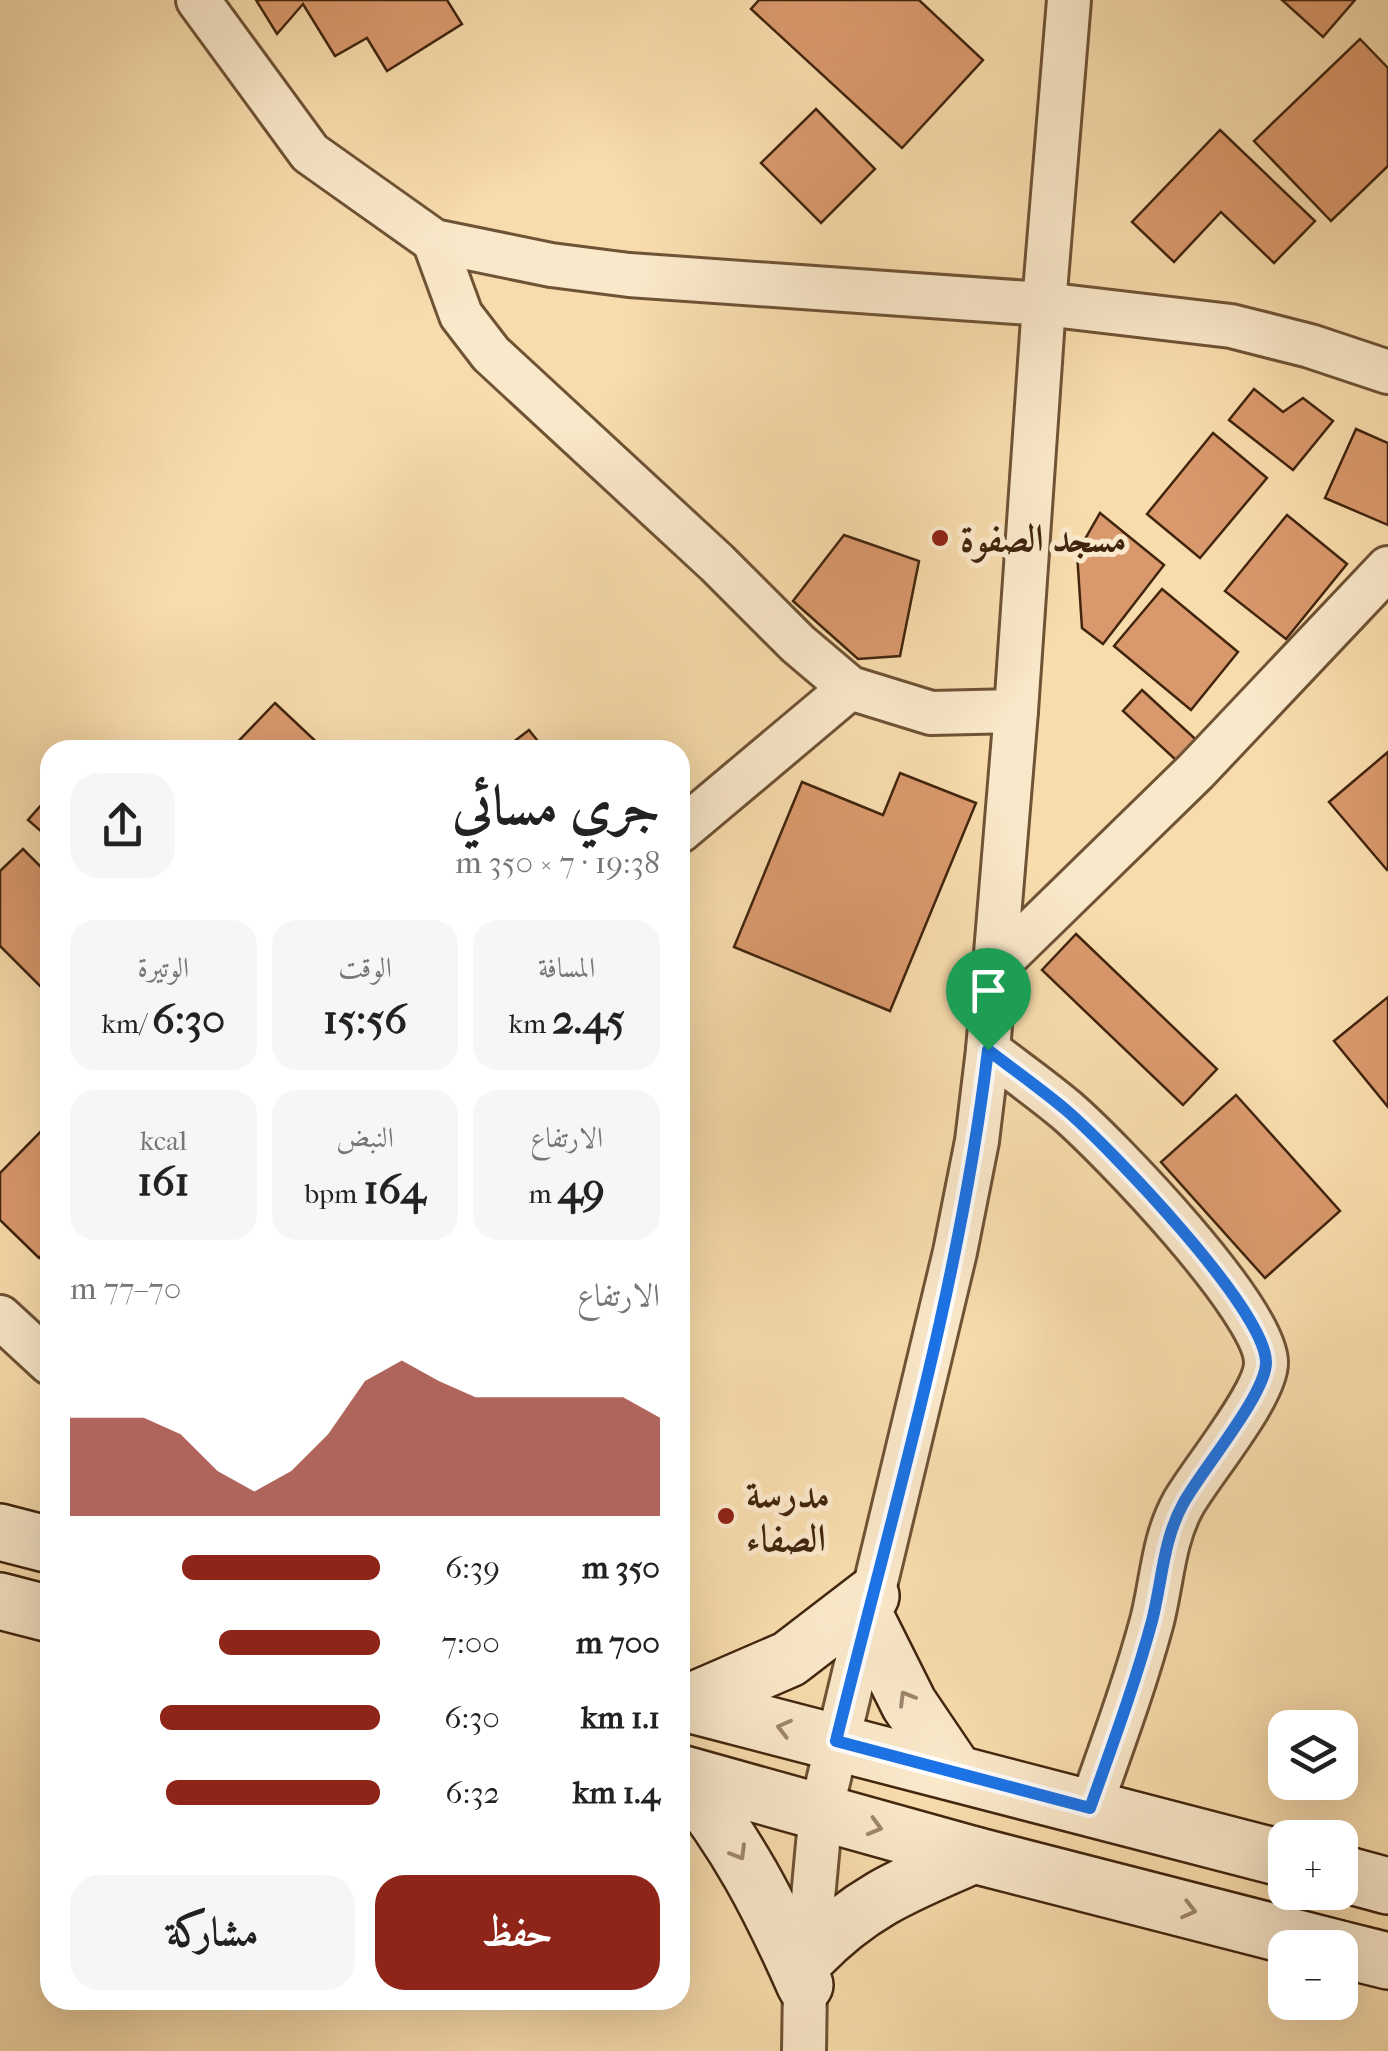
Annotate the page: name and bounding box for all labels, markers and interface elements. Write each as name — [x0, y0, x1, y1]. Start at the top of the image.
place label: مسجد الصفوة — [960, 516, 1127, 563]
marker: مسجد الصفوة — [929, 527, 951, 549]
button: share — [70, 773, 175, 878]
text: جري مسائي — [452, 774, 660, 838]
text: 19:38 · 7 × 350 m — [455, 844, 660, 881]
pin — [946, 948, 1031, 1051]
text: الوتيرة — [138, 951, 189, 984]
text: الوقت — [338, 951, 392, 984]
text: المسافة — [538, 951, 595, 984]
icon: arrive — [961, 963, 1016, 1018]
text: 6:30 — [152, 995, 225, 1044]
text: 15:56 — [323, 995, 407, 1044]
text: 2.45 — [552, 995, 625, 1044]
text: /km — [101, 1007, 152, 1040]
text: km — [509, 1007, 552, 1040]
text: النبض — [336, 1121, 394, 1154]
text: الارتفاع — [530, 1121, 603, 1154]
text: kcal — [140, 1124, 187, 1157]
text: 161 — [137, 1157, 190, 1206]
text: 164 — [363, 1165, 426, 1214]
text: 49 — [558, 1165, 605, 1214]
text: bpm — [304, 1177, 363, 1210]
text: m — [529, 1177, 558, 1210]
text: 70–77 m — [70, 1270, 181, 1307]
text: الارتفاع — [577, 1277, 660, 1314]
place label: مدرسة الصفاء — [746, 1472, 830, 1561]
marker: مدرسة الصفاء — [715, 1505, 737, 1527]
text: 6:39 — [445, 1549, 500, 1586]
text: 350 m — [582, 1549, 660, 1586]
text: 7:00 — [442, 1624, 500, 1661]
text: 700 m — [576, 1624, 660, 1661]
one-way arrow — [899, 1691, 918, 1709]
text: 6:30 — [444, 1699, 500, 1736]
text: 1.1 km — [581, 1699, 660, 1736]
map controls — [1268, 1710, 1358, 2020]
button: layers — [1268, 1710, 1358, 1800]
one-way arrow — [776, 1719, 793, 1740]
text: 6:32 — [445, 1774, 500, 1811]
text: 1.4 km — [573, 1774, 660, 1811]
one-way arrow — [866, 1815, 883, 1836]
button: + — [1268, 1820, 1358, 1910]
one-way arrow — [727, 1842, 747, 1860]
button: مشاركة — [70, 1875, 355, 1990]
button: حفظ — [375, 1875, 660, 1990]
one-way arrow — [1180, 1898, 1197, 1919]
button: − — [1268, 1930, 1358, 2020]

